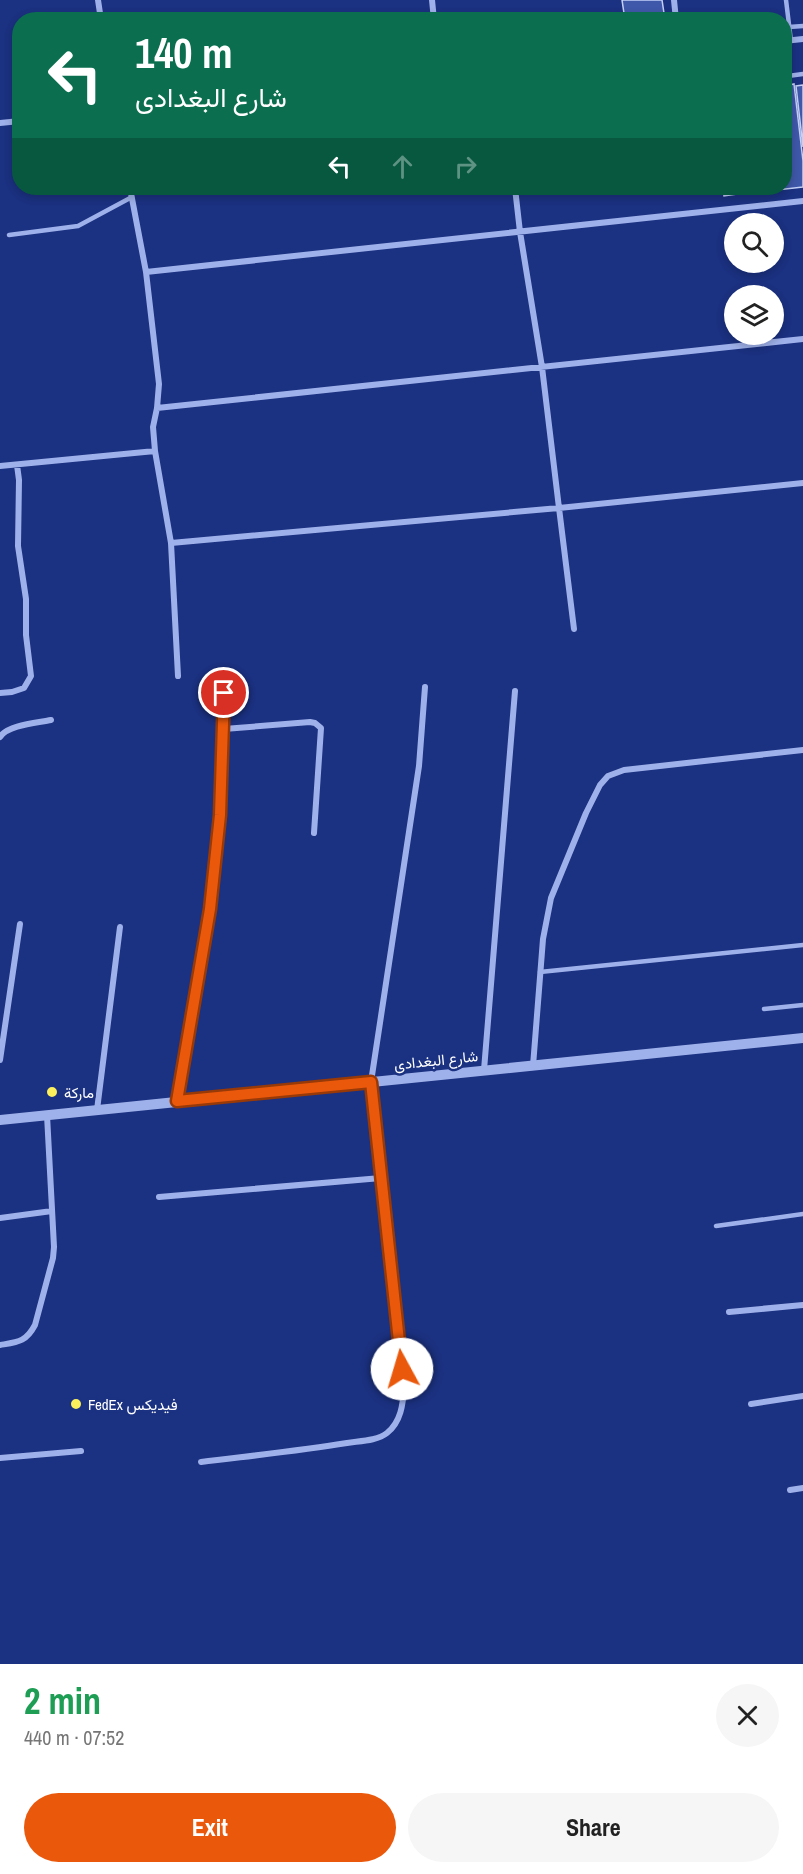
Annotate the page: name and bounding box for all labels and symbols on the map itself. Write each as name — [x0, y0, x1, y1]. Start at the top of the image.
pin — [198, 667, 249, 718]
street label: شارع البغدادى — [393, 1045, 479, 1076]
place label: ماركة — [64, 1082, 94, 1103]
marker: ماركة — [45, 1085, 59, 1099]
position arrow — [370, 1337, 434, 1401]
place label: FedEx فيديكس — [88, 1394, 178, 1415]
marker: FedEx فيديكس — [69, 1397, 83, 1411]

